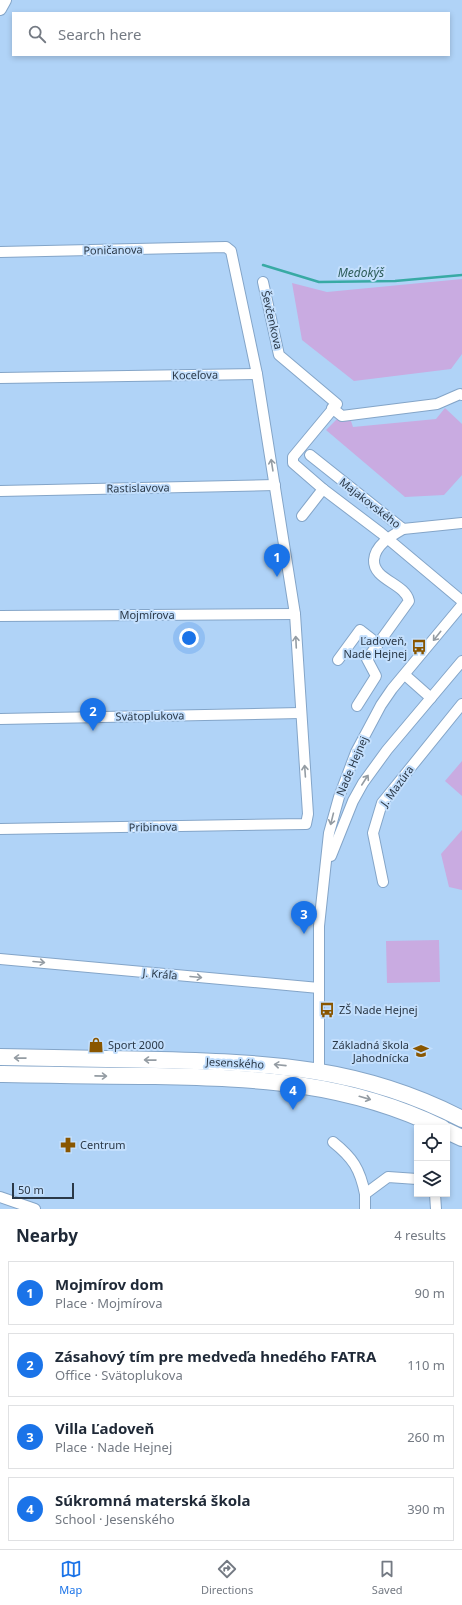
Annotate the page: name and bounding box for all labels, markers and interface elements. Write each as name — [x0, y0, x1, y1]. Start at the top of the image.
search box — [12, 12, 450, 56]
icon: search — [26, 23, 48, 45]
text: Search here — [58, 24, 141, 44]
street label: Poničanova — [83, 241, 143, 258]
water label: Medokýš — [338, 264, 385, 281]
street label: Ševčenkova — [258, 289, 287, 351]
street label: Koceľova — [172, 367, 218, 382]
one-way arrow — [268, 458, 276, 471]
street label: Majakovského — [337, 474, 404, 531]
street label: Rastislavova — [106, 479, 170, 496]
pin: 1 — [264, 544, 290, 577]
street label: Mojmírova — [119, 607, 175, 622]
your location — [179, 628, 199, 648]
one-way arrow — [433, 630, 442, 641]
place label: Ľadoveň, Nade Hejnej — [344, 633, 407, 661]
one-way arrow — [293, 636, 300, 649]
bus stop icon: Ľadoveň, Nade Hejnej — [410, 638, 428, 656]
pin: 2 — [80, 698, 106, 731]
street label: Svätoplukova — [115, 707, 185, 724]
street label: Nade Hejnej — [332, 734, 371, 798]
street label: J. Mazúra — [376, 762, 417, 810]
one-way arrow — [301, 765, 308, 778]
one-way arrow — [361, 775, 369, 786]
one-way arrow — [328, 813, 336, 826]
street label: Pribinova — [129, 819, 177, 834]
pin: 3 — [291, 901, 317, 934]
one-way arrow — [32, 959, 45, 966]
street label: J. Kráľa — [141, 964, 178, 983]
one-way arrow — [189, 973, 202, 981]
bus stop icon: ZŠ Nade Hejnej — [318, 1001, 336, 1019]
place label: ZŠ Nade Hejnej — [339, 1002, 418, 1017]
shop icon: Sport 2000 — [87, 1036, 105, 1054]
place label: Sport 2000 — [108, 1037, 164, 1052]
place label: Základná škola Jahodnícka — [332, 1037, 409, 1065]
school or university icon: Základná škola Jahodnícka — [412, 1042, 430, 1060]
street label: Jesenského — [205, 1053, 265, 1072]
one-way arrow — [14, 1054, 27, 1062]
one-way arrow — [144, 1056, 157, 1064]
one-way arrow — [274, 1062, 287, 1069]
one-way arrow — [94, 1072, 107, 1079]
pin: 4 — [280, 1077, 306, 1110]
one-way arrow — [358, 1095, 371, 1102]
map controls — [414, 1125, 450, 1197]
button: locate — [414, 1125, 450, 1161]
pharmacy icon: Centrum — [59, 1136, 77, 1154]
place label: Centrum — [80, 1137, 126, 1152]
button: layers — [414, 1161, 450, 1197]
scale bar — [12, 1181, 74, 1200]
text: 50 m — [18, 1182, 44, 1197]
text: Nearby — [16, 1224, 78, 1247]
text: 4 results — [394, 1226, 446, 1244]
text: Mojmírov dom — [55, 1274, 164, 1294]
text: 1 — [26, 1284, 34, 1302]
text: 90 m — [415, 1284, 445, 1302]
text: Place · Mojmírova — [55, 1294, 162, 1312]
text: Zásahový tím pre medveďa hnedého FATRA — [55, 1346, 376, 1366]
text: 2 — [26, 1356, 34, 1374]
text: 110 m — [407, 1356, 445, 1374]
text: Office · Svätoplukova — [55, 1366, 183, 1384]
text: Villa Ľadoveň — [55, 1418, 154, 1438]
text: 3 — [26, 1428, 34, 1446]
text: 260 m — [407, 1428, 445, 1446]
text: Place · Nade Hejnej — [55, 1438, 172, 1456]
text: Súkromná materská škola — [55, 1490, 251, 1510]
text: 4 — [26, 1500, 34, 1518]
text: 390 m — [407, 1500, 445, 1518]
text: School · Jesenského — [55, 1510, 175, 1528]
tab: Map — [59, 1558, 82, 1597]
tab: Directions — [201, 1558, 253, 1597]
tab: Saved — [372, 1558, 403, 1597]

